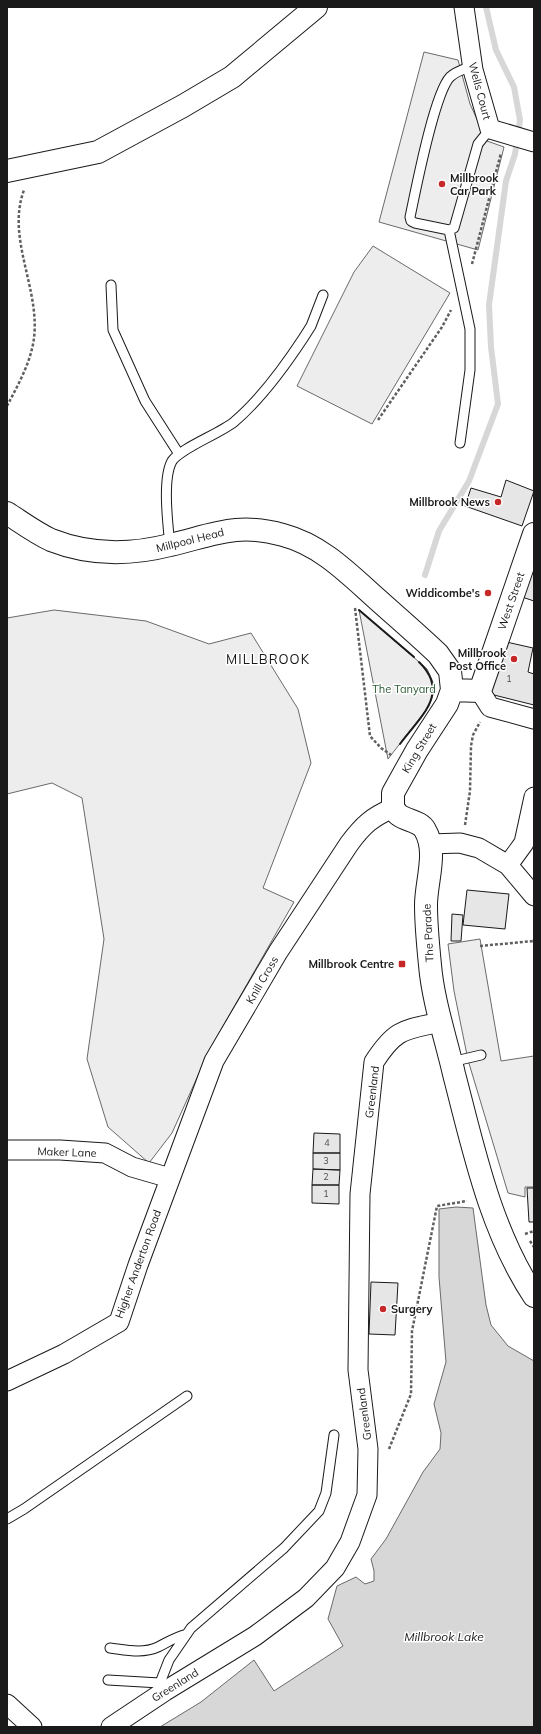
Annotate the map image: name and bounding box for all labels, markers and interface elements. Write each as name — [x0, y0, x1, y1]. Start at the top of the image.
street label: Wells Court — [466, 61, 494, 121]
place label: Millbrook Car Park — [450, 171, 499, 198]
marker: Millbrook Car Park — [437, 179, 447, 189]
place label: Millbrook News — [409, 495, 490, 509]
marker: Millbrook News — [493, 497, 503, 507]
street label: Millpool Head — [155, 525, 225, 555]
street label: West Street — [495, 570, 527, 632]
place label: Widdicombe's — [405, 586, 480, 600]
marker: Widdicombe's — [483, 588, 493, 598]
place label: Millbrook Post Office — [449, 646, 507, 673]
district label: MILLBROOK — [226, 651, 310, 667]
marker: Millbrook Post Office — [509, 654, 519, 664]
house number: 1 — [506, 673, 512, 684]
park label: The Tanyard — [372, 682, 436, 696]
street label: King Street — [399, 720, 439, 776]
street label: The Parade — [419, 903, 437, 963]
street label: Knill Cross — [243, 954, 281, 1006]
place label: Millbrook Centre — [308, 957, 394, 971]
marker: Millbrook Centre — [397, 959, 407, 969]
street label: Greenland — [362, 1065, 382, 1119]
house number: 4 — [324, 1137, 330, 1148]
street label: Maker Lane — [37, 1144, 97, 1160]
house number: 3 — [323, 1155, 329, 1166]
house number: 2 — [323, 1171, 329, 1182]
house number: 1 — [323, 1188, 329, 1199]
street label: Higher Anderton Road — [112, 1208, 164, 1320]
place label: Surgery — [391, 1302, 432, 1316]
marker: Surgery — [378, 1304, 388, 1314]
street label: Greenland — [354, 1387, 374, 1441]
water label: Millbrook Lake — [404, 1629, 484, 1644]
street label: Greenland — [149, 1665, 201, 1705]

